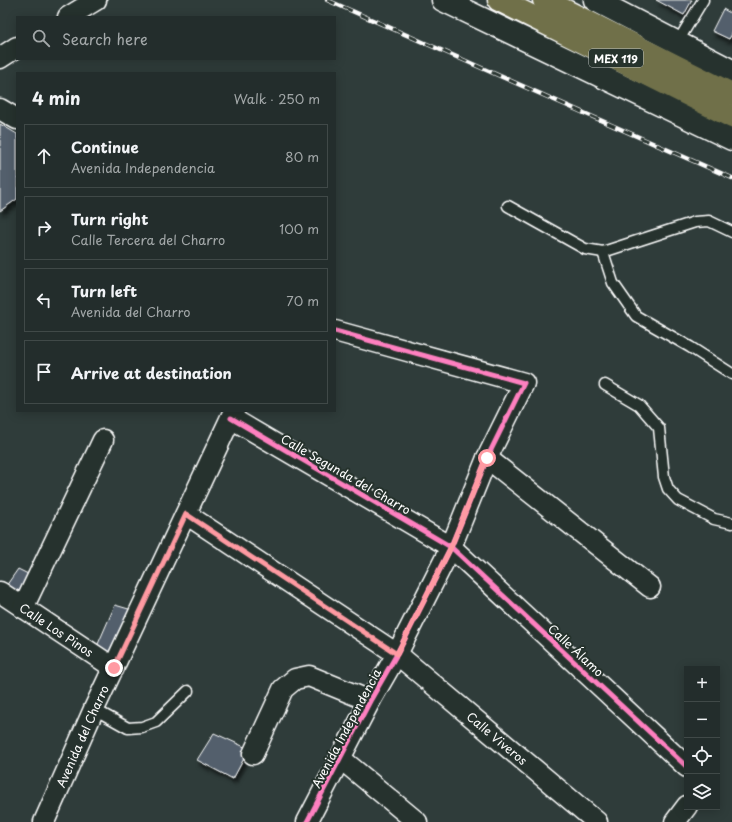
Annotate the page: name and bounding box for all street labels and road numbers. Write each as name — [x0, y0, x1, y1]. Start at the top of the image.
road number: MEX 119 — [589, 49, 643, 67]
street label: Calle Segunda del Charro — [278, 429, 415, 519]
street label: Calle Los Pinos — [16, 598, 98, 661]
street label: Calle Álamo — [544, 619, 608, 681]
street label: Avenida Independencia — [307, 665, 385, 791]
street label: Avenida del Charro — [51, 682, 113, 790]
street label: Calle Viveros — [463, 707, 532, 769]

